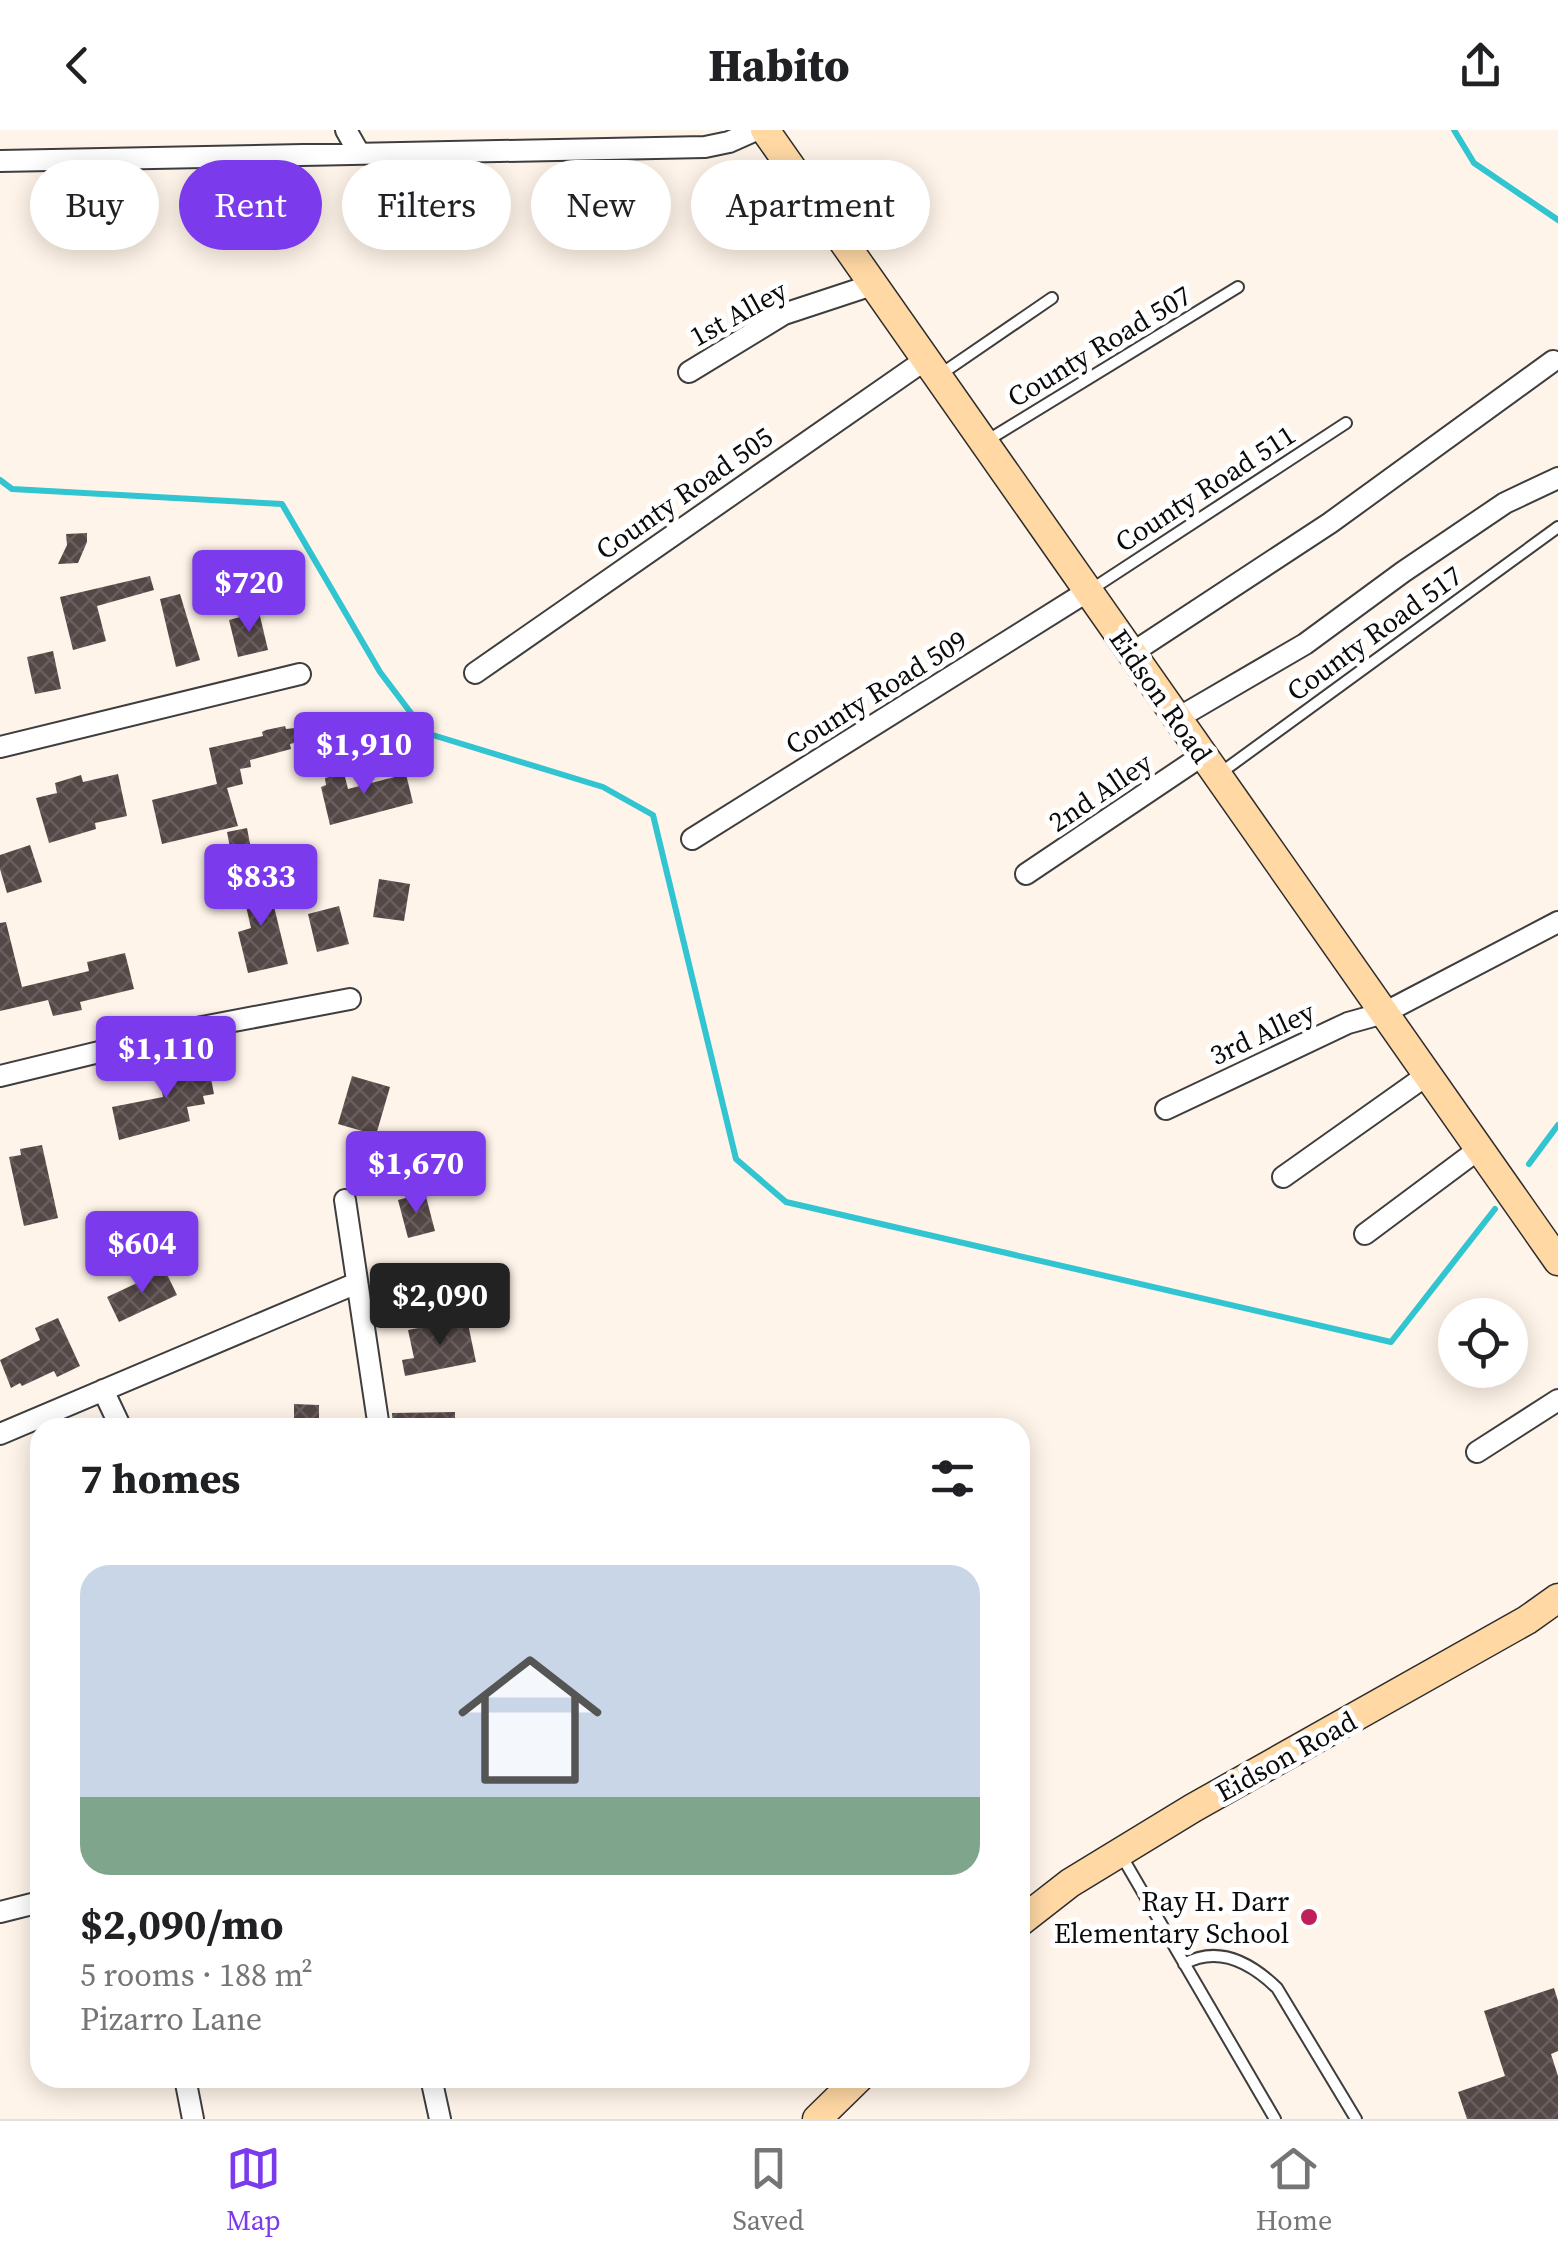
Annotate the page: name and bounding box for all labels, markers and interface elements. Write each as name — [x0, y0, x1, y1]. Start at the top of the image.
text: Habito — [708, 34, 850, 96]
icon: back — [50, 38, 105, 93]
icon: share — [1453, 38, 1508, 93]
chip: Buy — [30, 160, 159, 250]
chip: Rent — [179, 160, 322, 250]
chip: Filters — [342, 160, 511, 250]
chip: New — [531, 160, 671, 250]
chip: Apartment — [691, 160, 930, 250]
street label: 1st Alley — [683, 271, 794, 355]
street label: County Road 507 — [1000, 276, 1198, 416]
street label: County Road 511 — [1107, 415, 1303, 561]
street label: County Road 505 — [588, 418, 780, 568]
pin: $720 — [190, 550, 308, 635]
street label: County Road 517 — [1279, 557, 1469, 709]
text: $720 — [214, 560, 284, 604]
street label: County Road 509 — [778, 621, 974, 763]
street label: Eidson Road — [1101, 621, 1221, 771]
pin: $1,910 — [283, 712, 445, 797]
text: $1,910 — [316, 722, 412, 766]
street label: 2nd Alley — [1041, 743, 1160, 840]
pin: $833 — [202, 844, 320, 929]
text: $833 — [226, 854, 296, 898]
street label: 3rd Alley — [1203, 992, 1321, 1074]
pin: $1,110 — [85, 1016, 247, 1101]
text: $1,110 — [118, 1026, 214, 1070]
pin: $1,670 — [335, 1131, 497, 1216]
text: $1,670 — [368, 1141, 464, 1185]
pin: $604 — [83, 1211, 201, 1296]
text: $604 — [107, 1221, 177, 1265]
pin: $2,090 — [359, 1263, 521, 1348]
text: $2,090 — [392, 1273, 488, 1317]
map controls — [1438, 1298, 1528, 1388]
button: locate — [1438, 1298, 1528, 1388]
text: 7 homes — [80, 1449, 240, 1507]
icon: filters — [925, 1451, 980, 1506]
icon: home — [440, 1630, 620, 1810]
street label: Eidson Road — [1209, 1702, 1363, 1810]
place label: Ray H. Darr Elementary School — [1054, 1882, 1289, 1952]
text: $2,090/mo — [80, 1895, 283, 1953]
marker: Ray H. Darr Elementary School — [1298, 1906, 1320, 1928]
text: 5 rooms · 188 m² — [80, 1953, 313, 1997]
text: Pizarro Lane — [80, 1997, 262, 2041]
tab: Map — [226, 2141, 281, 2239]
tab: Saved — [732, 2141, 804, 2239]
tab: Home — [1256, 2141, 1332, 2239]

